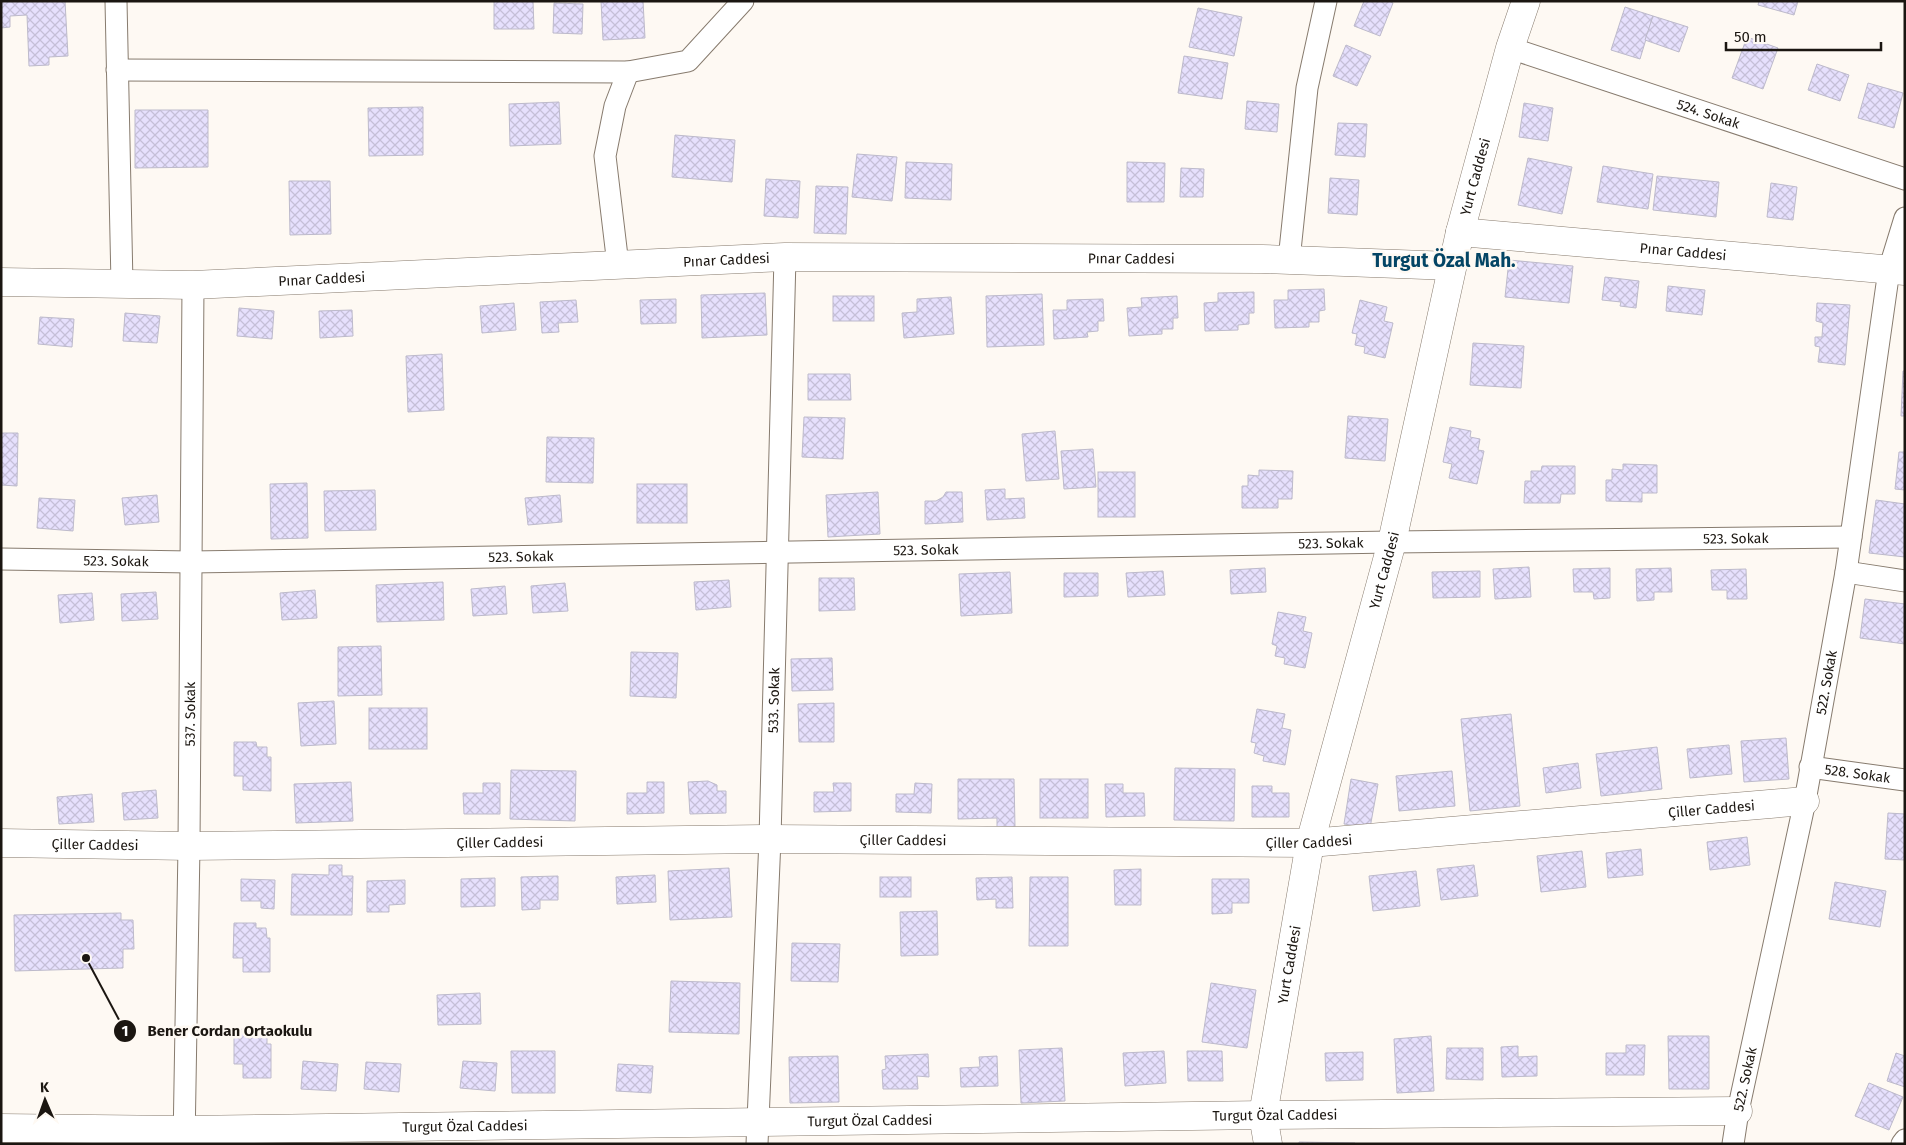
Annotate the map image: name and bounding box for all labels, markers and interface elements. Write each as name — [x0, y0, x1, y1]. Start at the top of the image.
scale bar — [1726, 20, 1881, 52]
text: 50 m — [1734, 28, 1767, 46]
street label: 524. Sokak — [1675, 95, 1743, 132]
street label: Yurt Caddesi — [1456, 136, 1494, 217]
street label: Pınar Caddesi — [1639, 239, 1727, 264]
district label: Turgut Özal Mah. — [1372, 248, 1516, 272]
street label: Pınar Caddesi — [683, 249, 770, 270]
street label: Pınar Caddesi — [1088, 250, 1175, 267]
street label: Pınar Caddesi — [278, 268, 366, 289]
street label: 523. Sokak — [1703, 529, 1769, 547]
street label: Yurt Caddesi — [1366, 530, 1403, 611]
street label: 523. Sokak — [1298, 534, 1364, 552]
street label: 523. Sokak — [893, 541, 960, 559]
street label: 523. Sokak — [488, 547, 555, 566]
street label: 523. Sokak — [83, 552, 150, 570]
street label: 522. Sokak — [1812, 648, 1841, 716]
street label: 533. Sokak — [764, 666, 783, 733]
street label: 537. Sokak — [181, 681, 199, 746]
street label: 528. Sokak — [1824, 761, 1892, 787]
street label: Çiller Caddesi — [1667, 797, 1756, 821]
street label: Çiller Caddesi — [859, 831, 946, 849]
street label: Çiller Caddesi — [1265, 831, 1353, 852]
street label: Çiller Caddesi — [456, 833, 544, 851]
street label: Çiller Caddesi — [51, 835, 139, 854]
street label: Yurt Caddesi — [1274, 924, 1304, 1005]
callout: Bener Cordan Ortaokulu — [112, 1016, 322, 1046]
text: 1 — [122, 1022, 128, 1040]
text: Bener Cordan Ortaokulu — [148, 1022, 312, 1040]
street label: 522. Sokak — [1730, 1045, 1760, 1113]
north arrow — [20, 1075, 70, 1125]
text: K — [40, 1079, 50, 1096]
street label: Turgut Özal Caddesi — [1212, 1105, 1338, 1124]
street label: Turgut Özal Caddesi — [807, 1111, 933, 1130]
street label: Turgut Özal Caddesi — [402, 1117, 528, 1135]

